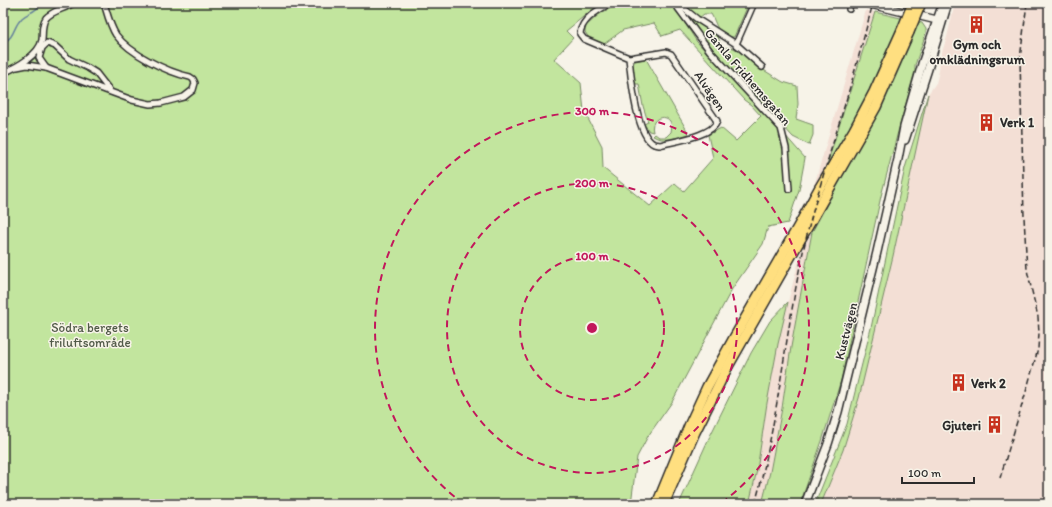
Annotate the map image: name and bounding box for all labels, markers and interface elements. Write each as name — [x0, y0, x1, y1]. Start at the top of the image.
building icon: Gym och omklädningsrum — [967, 15, 987, 35]
street label: Gamla Fridhemsgatan — [702, 25, 795, 129]
place label: Gym och omklädningsrum — [929, 37, 1025, 68]
street label: Alvägen — [691, 68, 729, 114]
text: 300 m — [575, 104, 610, 118]
building icon: Verk 1 — [977, 112, 997, 132]
place label: Verk 1 — [1000, 115, 1034, 130]
text: 200 m — [575, 176, 610, 190]
text: 100 m — [575, 249, 609, 263]
street label: Kustvägen — [832, 301, 860, 361]
park label: Södra bergets friluftsområde — [49, 320, 131, 350]
centre of rings — [585, 321, 599, 335]
building icon: Verk 2 — [948, 373, 968, 393]
place label: Verk 2 — [971, 376, 1006, 391]
building icon: Gjuteri — [984, 415, 1004, 435]
place label: Gjuteri — [942, 418, 981, 434]
scale bar — [902, 459, 974, 485]
text: 100 m — [908, 466, 941, 480]

